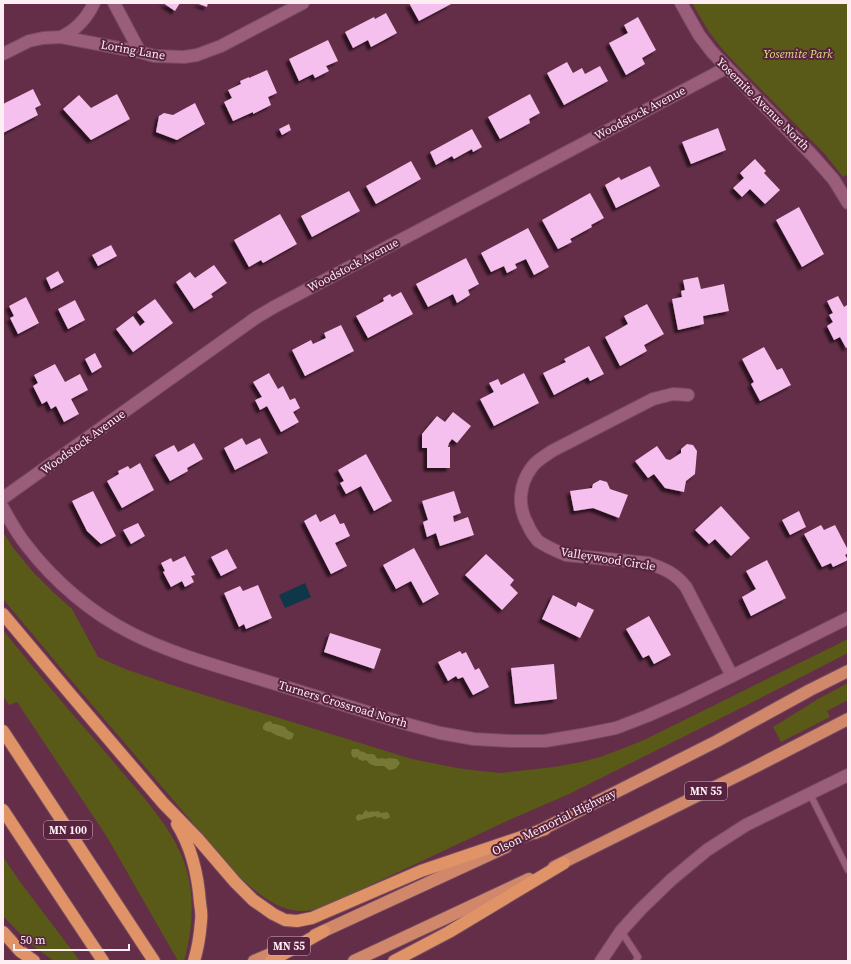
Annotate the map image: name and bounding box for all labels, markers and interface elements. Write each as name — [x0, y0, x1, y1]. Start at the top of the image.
street label: Loring Lane — [99, 36, 167, 64]
park label: Yosemite Park — [763, 46, 833, 62]
street label: Yosemite Avenue North — [713, 54, 813, 154]
street label: Woodstock Avenue — [592, 82, 688, 144]
street label: Woodstock Avenue — [305, 234, 401, 296]
street label: Woodstock Avenue — [37, 406, 129, 478]
street label: Valleywood Circle — [559, 544, 657, 574]
street label: Turners Crossroad North — [277, 677, 409, 731]
road number: MN 55 — [685, 782, 727, 800]
street label: Olson Memorial Highway — [489, 785, 620, 859]
road number: MN 100 — [44, 821, 92, 839]
scale bar — [14, 926, 129, 952]
text: 50 m — [20, 932, 46, 948]
road number: MN 55 — [268, 937, 310, 955]

